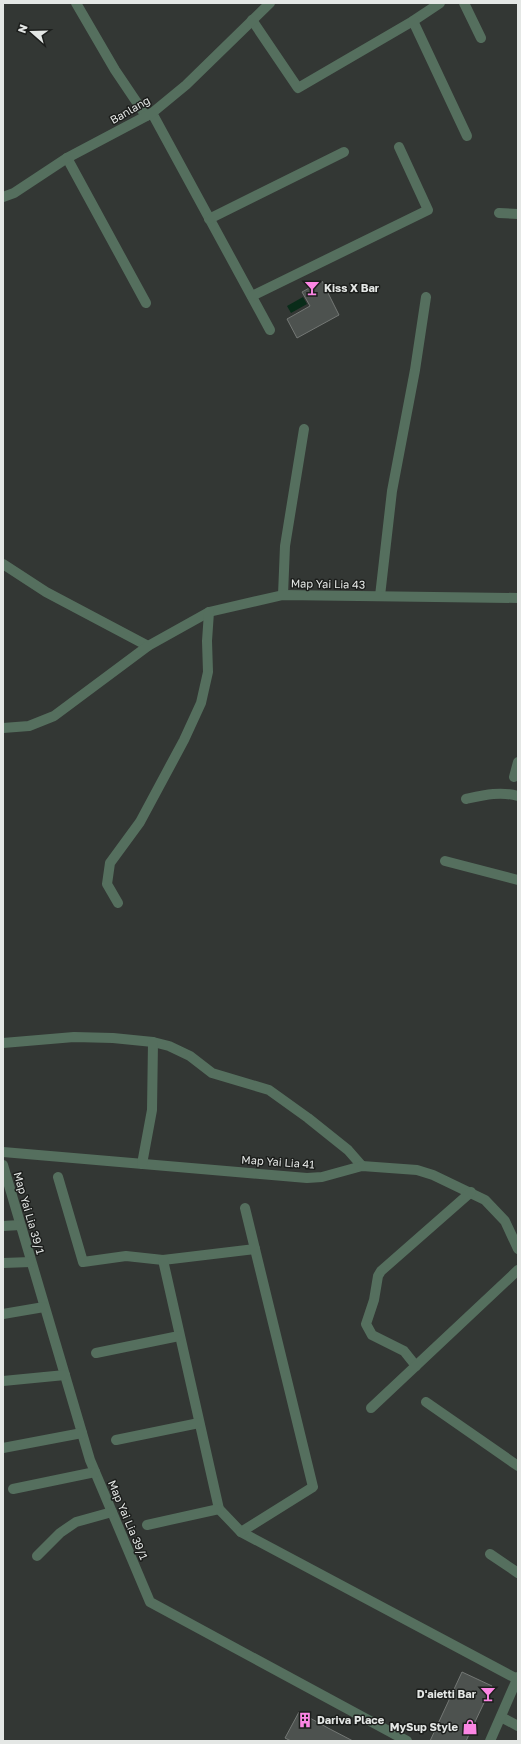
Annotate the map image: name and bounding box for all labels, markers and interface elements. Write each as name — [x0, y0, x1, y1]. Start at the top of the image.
north arrow — [12, 12, 52, 52]
text: N — [15, 22, 30, 35]
street label: Banlang — [108, 93, 152, 126]
bar icon: Kiss X Bar — [303, 279, 321, 297]
place label: Kiss X Bar — [324, 281, 380, 294]
street label: Map Yai Lia 43 — [291, 576, 365, 591]
street label: Map Yai Lia 41 — [241, 1152, 315, 1171]
street label: Map Yai Lia 39/1 — [11, 1170, 47, 1256]
street label: Map Yai Lia 39/1 — [106, 1478, 151, 1562]
bar icon: D'aietti Bar — [479, 1685, 497, 1703]
place label: D'aietti Bar — [417, 1687, 477, 1700]
building icon: Dariva Place — [296, 1711, 314, 1729]
place label: Dariva Place — [317, 1713, 385, 1726]
shop icon: MySup Style — [461, 1718, 479, 1736]
place label: MySup Style — [390, 1720, 459, 1733]

